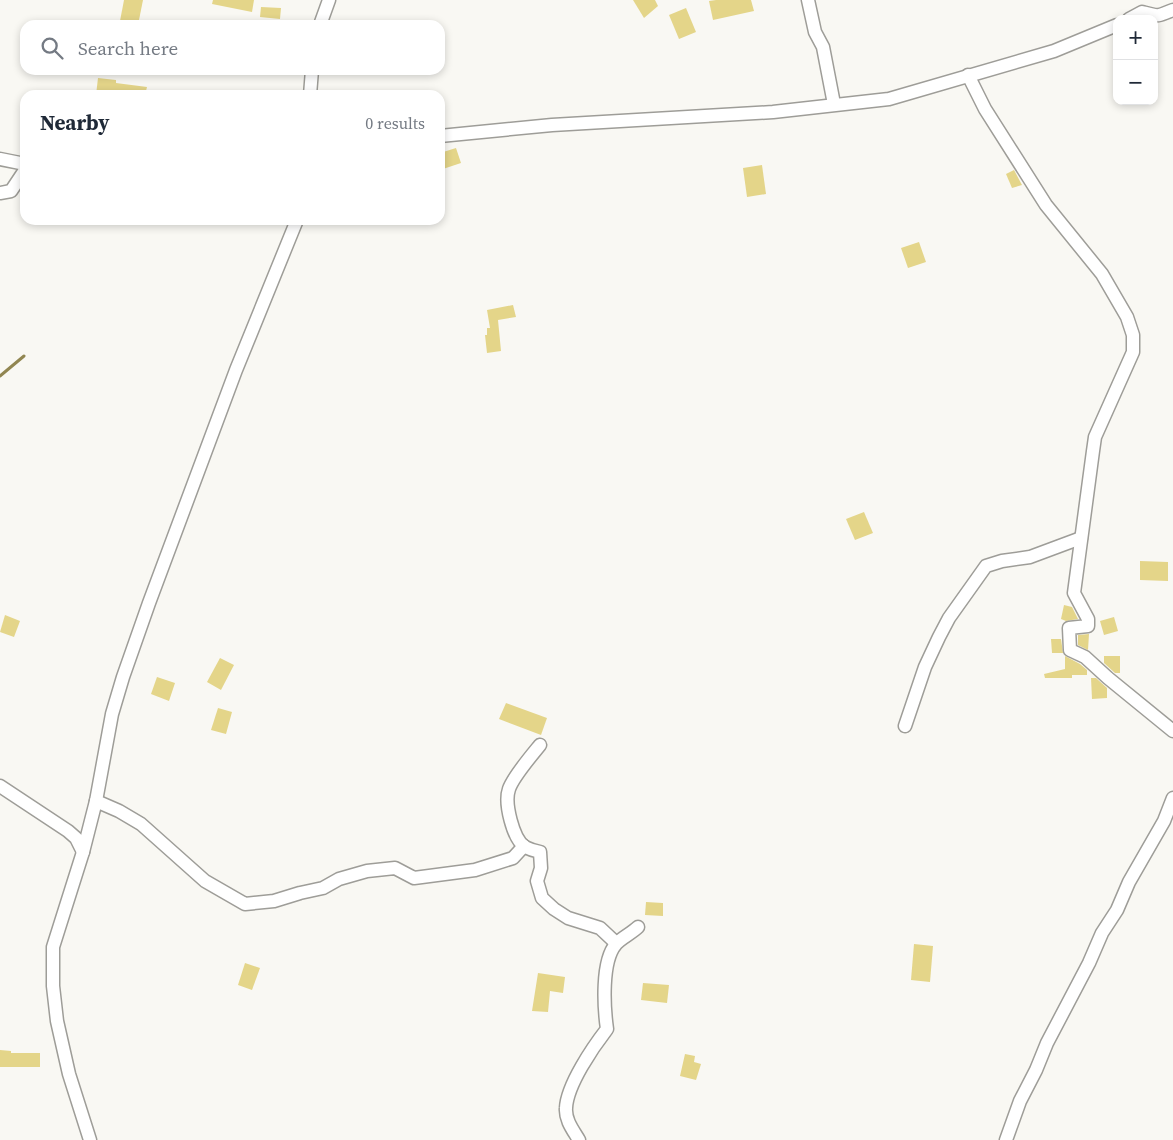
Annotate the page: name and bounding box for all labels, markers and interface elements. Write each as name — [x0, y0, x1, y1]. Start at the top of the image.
map controls — [1113, 15, 1158, 105]
button: + — [1113, 15, 1158, 60]
search box — [20, 20, 445, 75]
icon: search — [38, 34, 66, 62]
text: Search here — [78, 35, 178, 61]
button: − — [1113, 60, 1158, 105]
text: Nearby — [40, 108, 110, 137]
text: 0 results — [365, 112, 425, 134]

